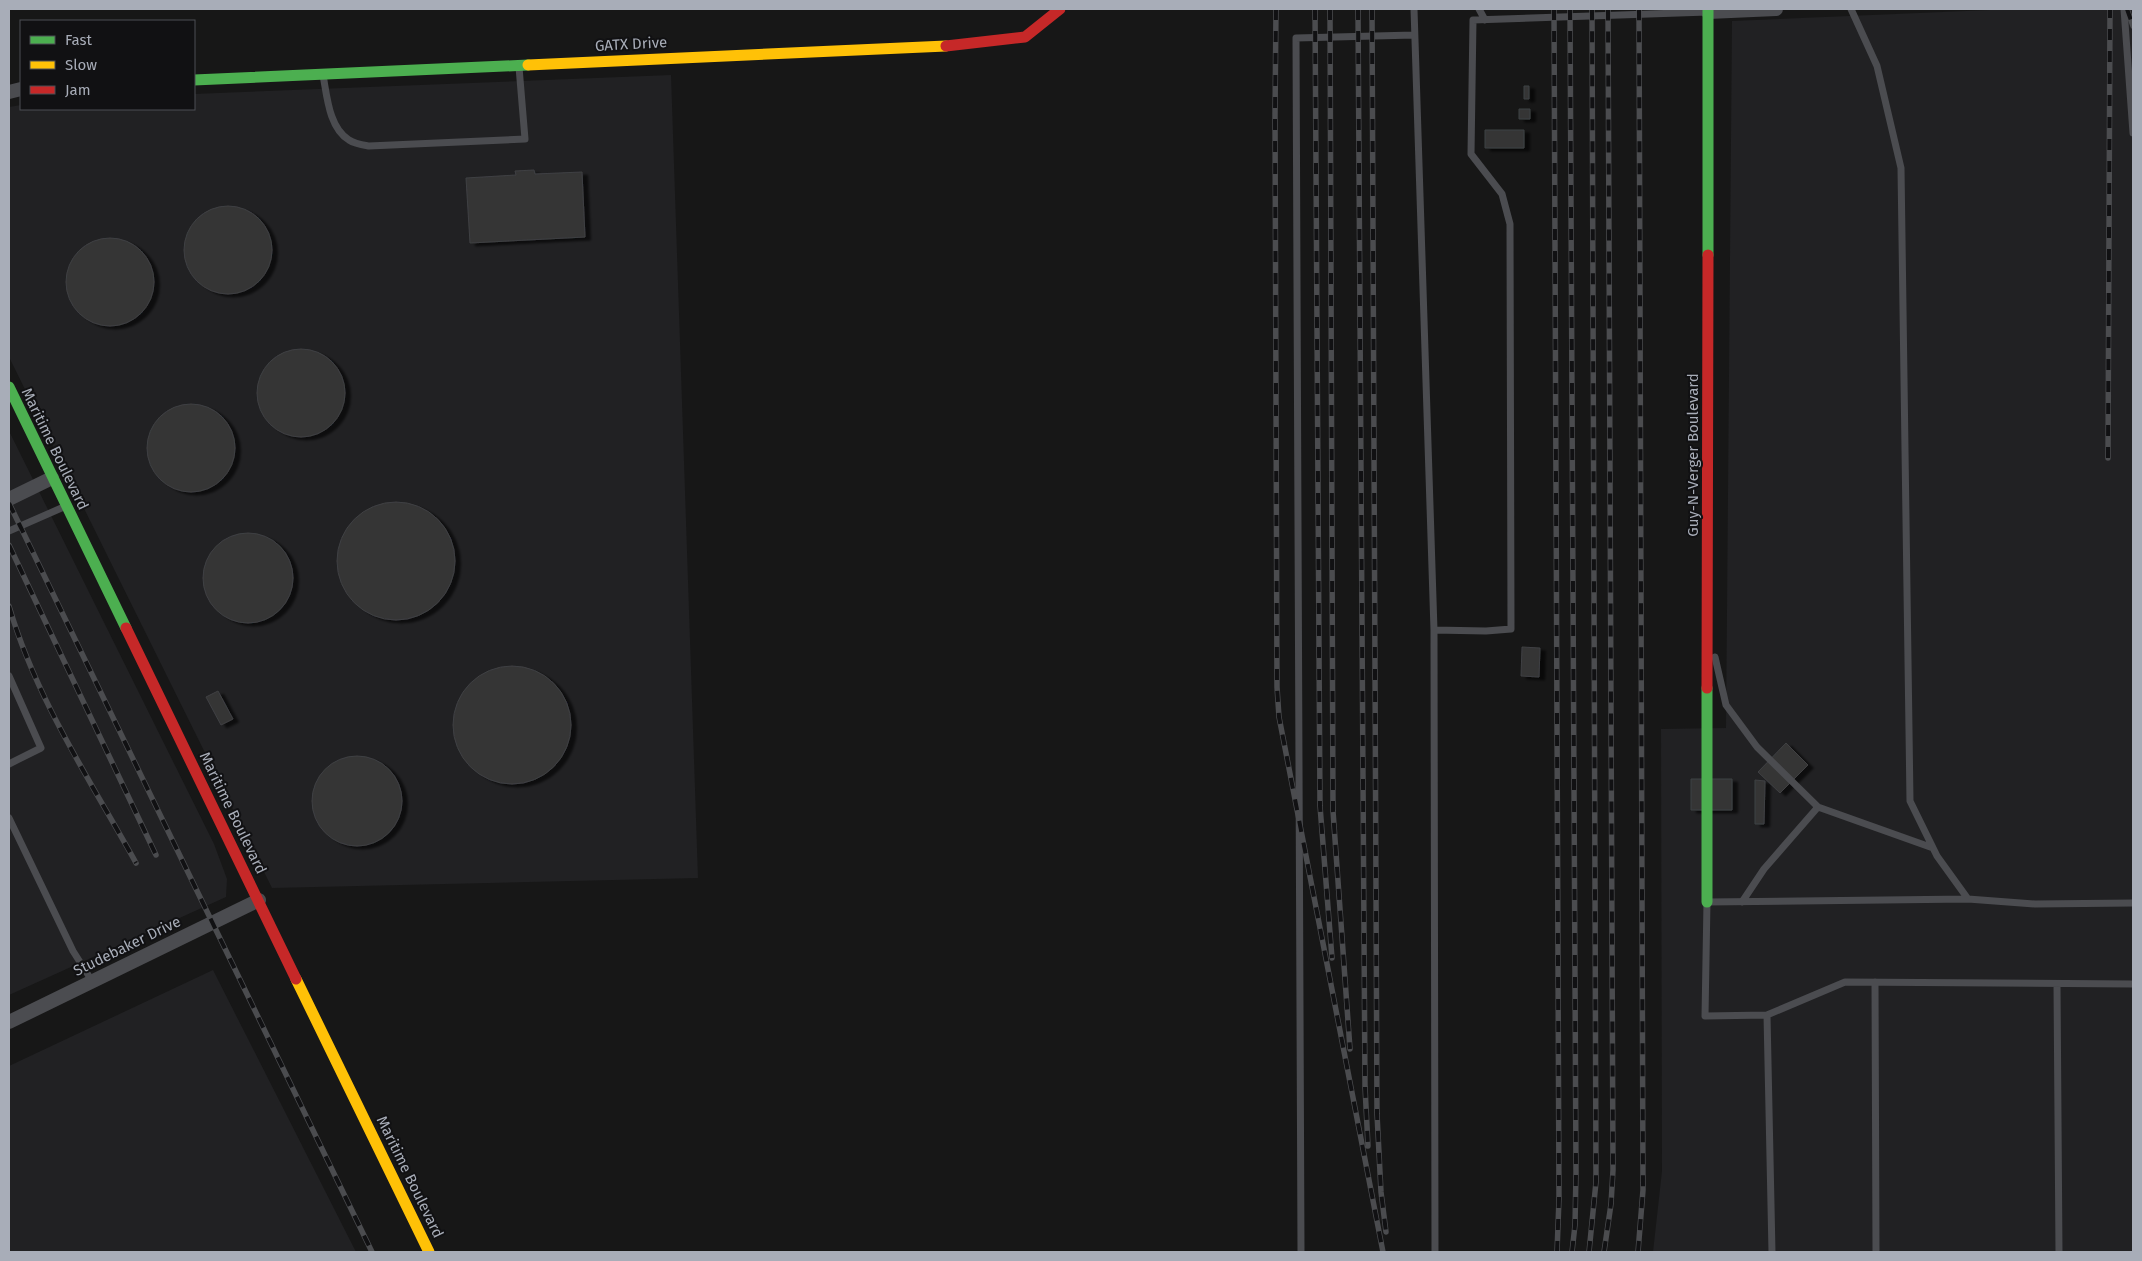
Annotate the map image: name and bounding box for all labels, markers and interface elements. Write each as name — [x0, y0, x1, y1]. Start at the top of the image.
legend — [20, 20, 195, 110]
text: Fast — [65, 31, 92, 49]
street label: GATX Drive — [594, 33, 668, 55]
text: Slow — [65, 56, 97, 74]
text: Jam — [65, 81, 91, 99]
street label: Guy-N-Verger Boulevard — [1684, 373, 1702, 537]
street label: Maritime Boulevard — [18, 385, 92, 513]
street label: Maritime Boulevard — [196, 749, 270, 877]
street label: Studebaker Drive — [70, 912, 184, 980]
street label: Maritime Boulevard — [373, 1113, 447, 1241]

